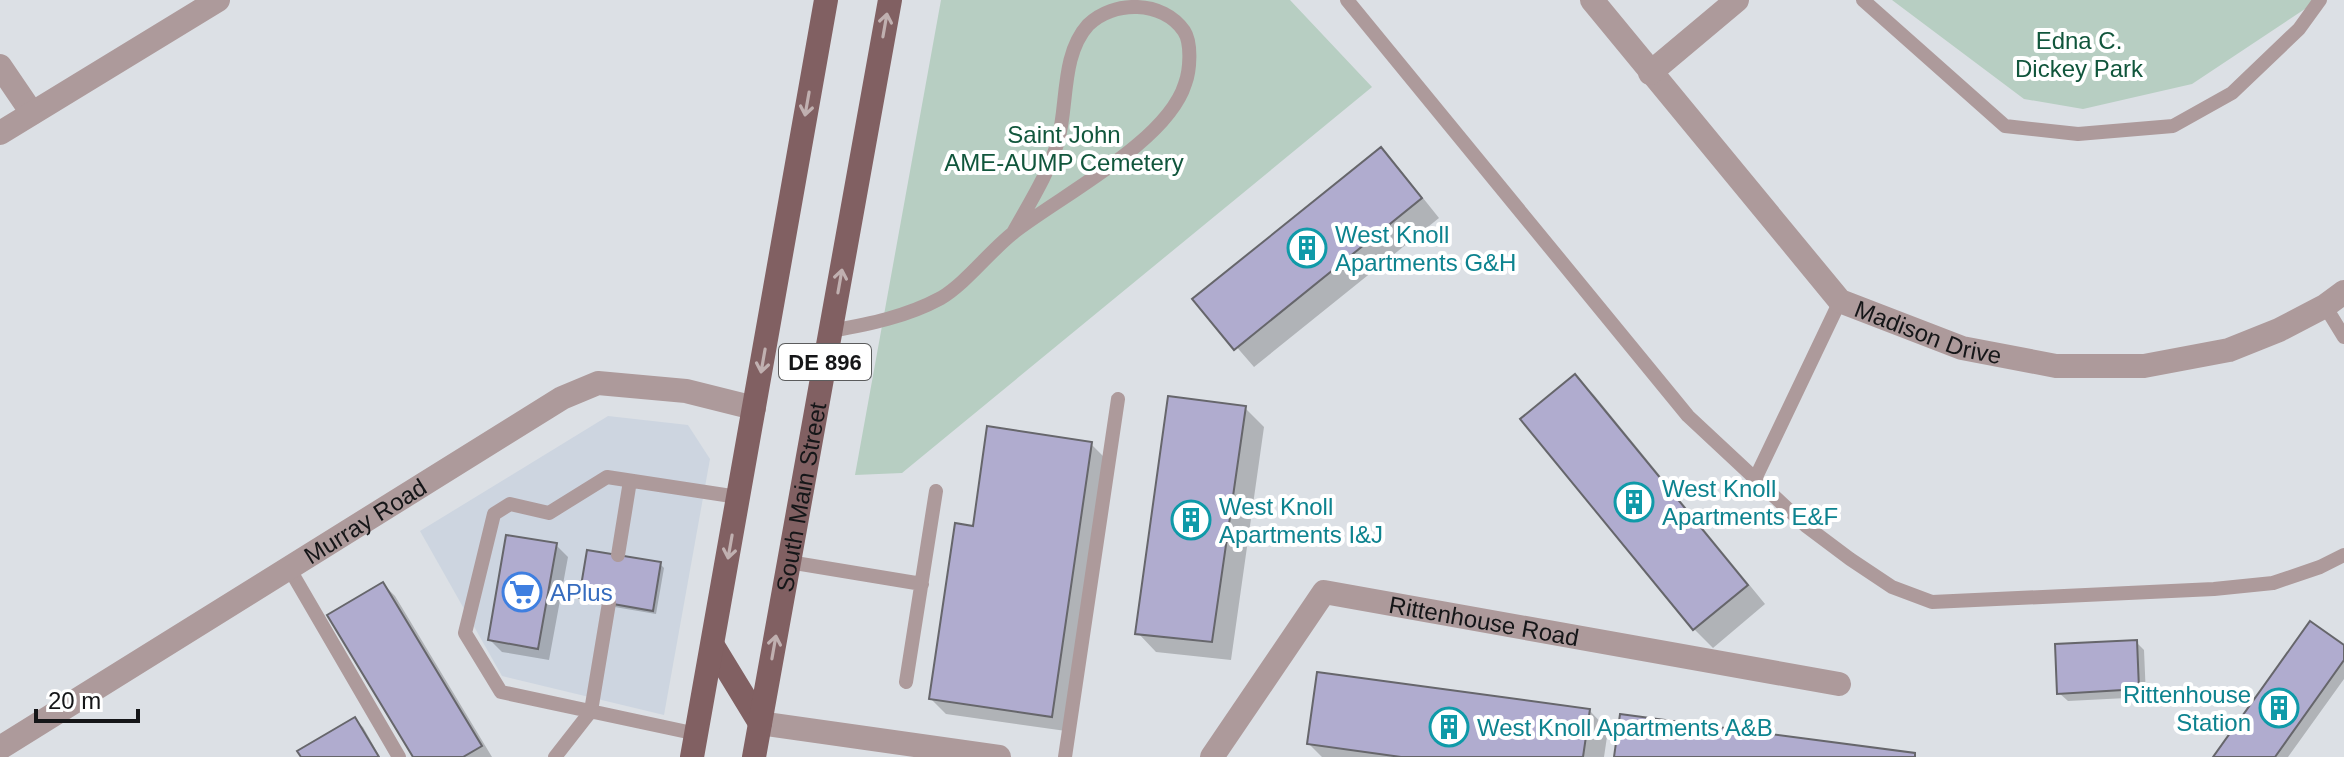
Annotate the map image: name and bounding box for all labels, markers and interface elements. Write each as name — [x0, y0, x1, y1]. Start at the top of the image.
one-way arrow — [879, 12, 894, 38]
park label: Edna C. Dickey Park — [2015, 27, 2144, 82]
one-way arrow — [799, 91, 814, 117]
park label: Saint John AME-AUMP Cemetery — [944, 121, 1184, 176]
place label: West Knoll Apartments G&H — [1335, 221, 1516, 276]
building icon: West Knoll Apartments G&H — [1286, 227, 1328, 269]
one-way arrow — [833, 268, 848, 294]
street label: Madison Drive — [1851, 295, 2004, 369]
road number: DE 896 — [779, 344, 871, 380]
one-way arrow — [754, 347, 769, 373]
street label: South Main Street — [770, 400, 831, 594]
street label: Murray Road — [299, 473, 431, 569]
place label: West Knoll Apartments E&F — [1662, 475, 1838, 530]
building icon: West Knoll Apartments E&F — [1613, 481, 1655, 523]
place label: West Knoll Apartments I&J — [1219, 493, 1383, 548]
building icon: West Knoll Apartments I&J — [1170, 499, 1212, 541]
one-way arrow — [721, 533, 736, 559]
supermarket icon: APlus — [501, 571, 543, 613]
place label: APlus — [550, 579, 613, 606]
street label: Rittenhouse Road — [1387, 590, 1581, 651]
one-way arrow — [767, 634, 782, 660]
scale bar — [36, 673, 138, 723]
place label: Rittenhouse Station — [2123, 681, 2251, 736]
text: 20 m — [48, 687, 101, 714]
building icon: Rittenhouse Station — [2258, 687, 2300, 729]
building icon: West Knoll Apartments A&B — [1428, 706, 1470, 748]
place label: West Knoll Apartments A&B — [1477, 714, 1773, 741]

